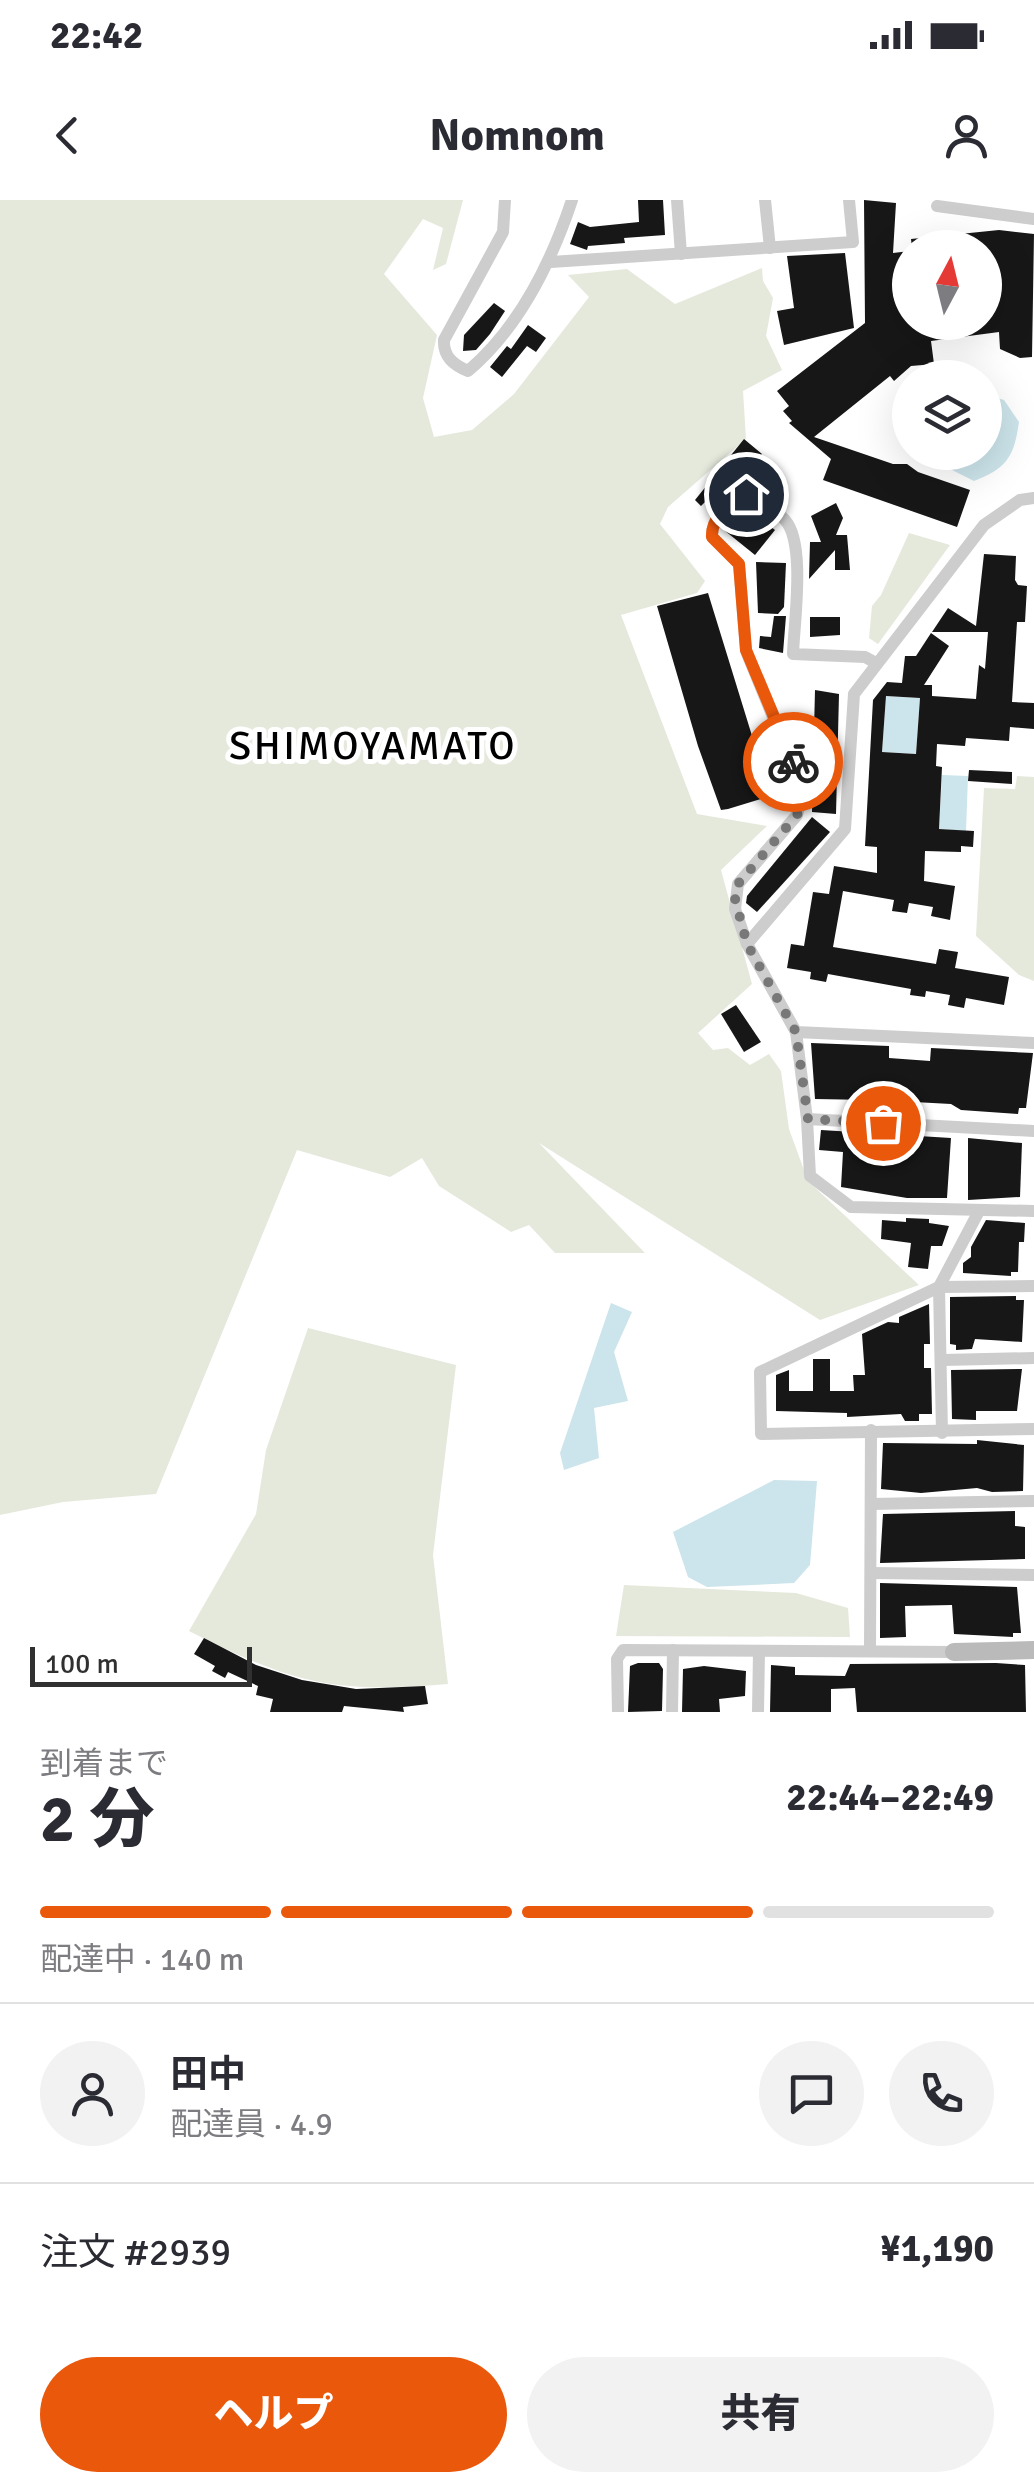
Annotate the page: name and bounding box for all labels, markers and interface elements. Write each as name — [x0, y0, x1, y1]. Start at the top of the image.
text: 22:42 — [50, 12, 143, 59]
icon: back — [40, 108, 95, 163]
text: Nomnom — [429, 108, 605, 163]
icon: person — [939, 108, 994, 163]
north arrow — [892, 230, 1002, 340]
map controls — [892, 230, 1002, 470]
button: layers — [892, 360, 1002, 470]
pin — [704, 452, 789, 537]
icon: home — [719, 467, 774, 522]
courier — [743, 712, 843, 812]
district label: SHIMOYAMATO — [229, 721, 517, 771]
icon: bike — [766, 735, 821, 790]
pin — [841, 1081, 926, 1166]
icon: bag — [856, 1096, 911, 1151]
scale bar — [30, 1642, 252, 1686]
text: 100 m — [45, 1647, 119, 1681]
text: 到着まで — [40, 1744, 168, 1783]
text: 22:44–22:49 — [786, 1774, 994, 1821]
text: 2 分 — [40, 1780, 154, 1860]
text: 配達中 · 140 m — [40, 1940, 244, 1979]
button: person — [40, 2041, 145, 2146]
button: chat — [759, 2041, 864, 2146]
button: phone — [889, 2041, 994, 2146]
text: 田中 — [170, 2051, 246, 2098]
text: 配達員 · 4.9 — [170, 2105, 333, 2144]
text: ¥1,190 — [880, 2225, 994, 2272]
text: 注文 #2939 — [40, 2229, 231, 2276]
button: ヘルプ — [40, 2357, 507, 2472]
button: 共有 — [527, 2357, 994, 2472]

